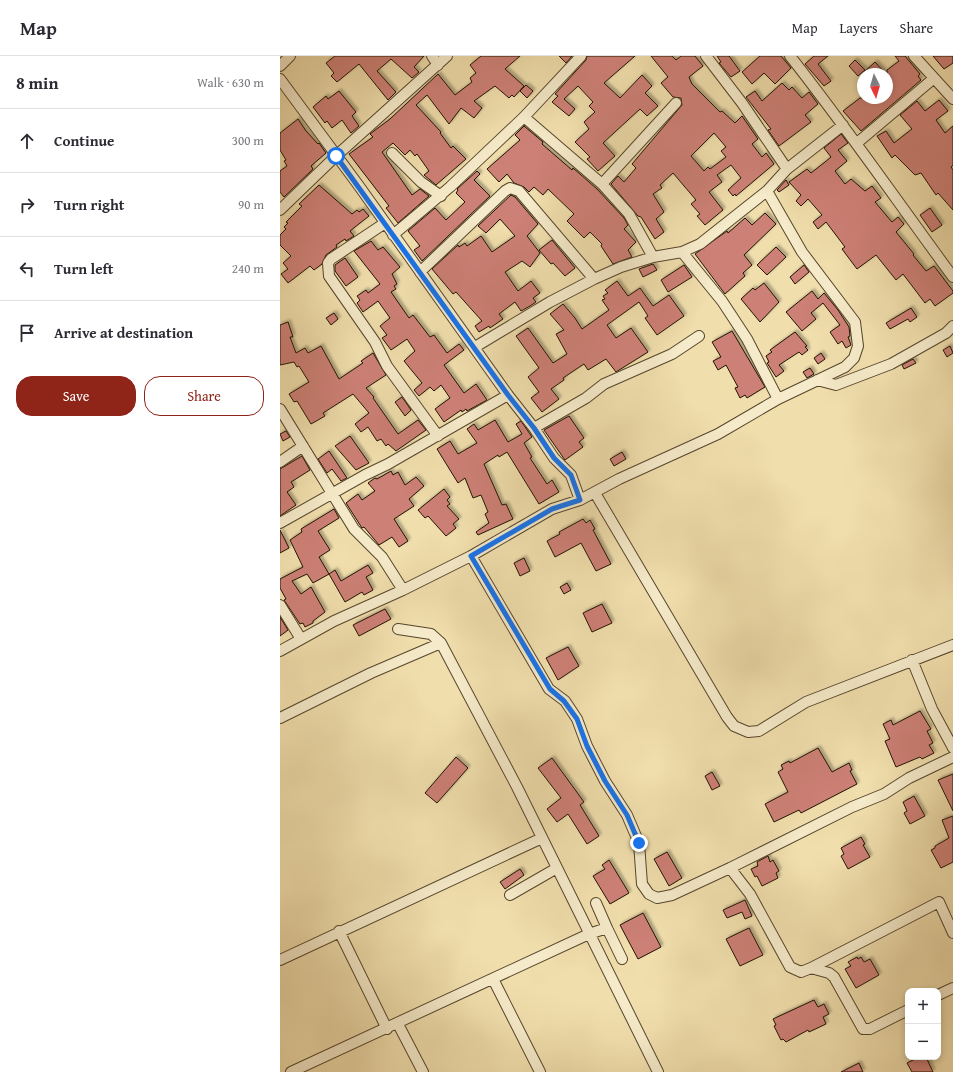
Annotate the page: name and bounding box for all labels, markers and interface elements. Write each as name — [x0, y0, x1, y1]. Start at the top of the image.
text: Map — [20, 14, 57, 42]
text: Map — [792, 18, 818, 38]
text: Layers — [840, 18, 878, 38]
text: Share — [900, 18, 933, 38]
north arrow — [857, 68, 893, 104]
text: 8 min — [16, 70, 58, 95]
text: Walk · 630 m — [197, 73, 264, 92]
icon: ahead — [16, 130, 38, 152]
text: Continue — [54, 130, 115, 151]
text: 300 m — [232, 131, 264, 150]
route start — [327, 147, 345, 165]
icon: right — [16, 194, 38, 216]
text: Turn right — [54, 194, 125, 215]
text: 90 m — [238, 195, 264, 214]
icon: left — [16, 258, 38, 280]
text: Turn left — [54, 258, 113, 279]
text: 240 m — [232, 259, 264, 278]
icon: arrive — [16, 322, 38, 344]
text: Arrive at destination — [54, 322, 193, 343]
button: Save — [16, 376, 136, 416]
button: Share — [144, 376, 264, 416]
route end — [630, 834, 648, 852]
map controls — [905, 988, 941, 1060]
button: + — [905, 988, 941, 1024]
button: − — [905, 1024, 941, 1060]

